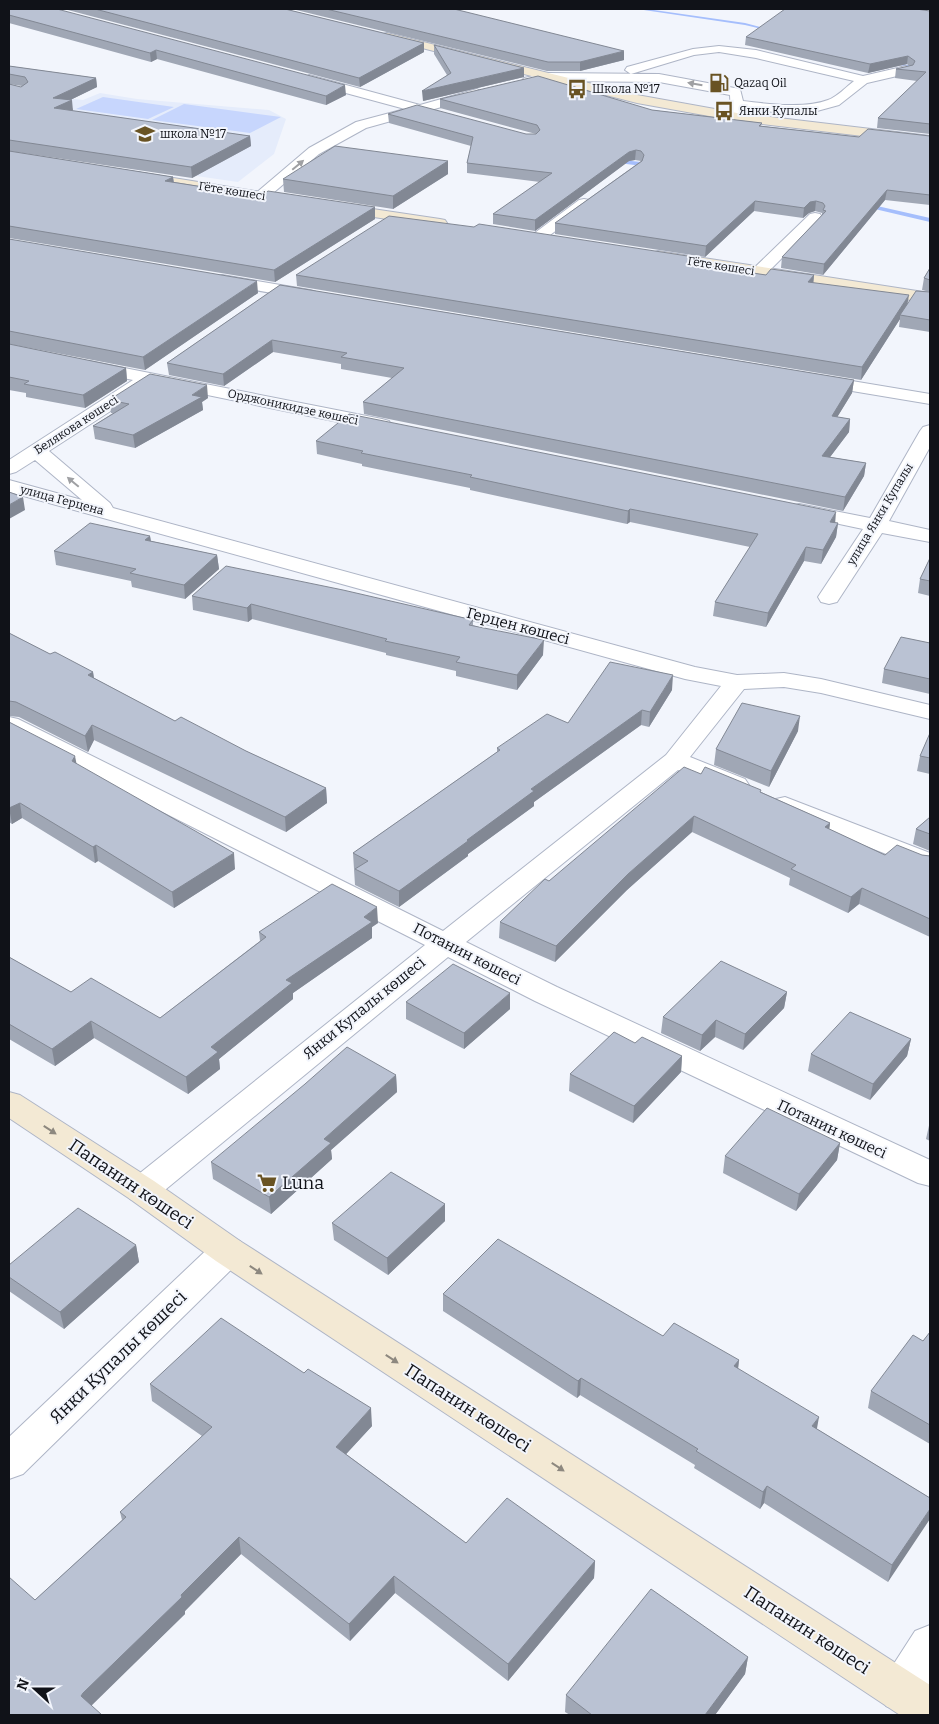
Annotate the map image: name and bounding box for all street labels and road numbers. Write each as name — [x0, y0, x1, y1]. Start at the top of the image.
street label: Гёте көшесі — [198, 179, 267, 203]
street label: Гёте көшесі — [687, 254, 756, 278]
street label: Орджоникидзе көшесі — [226, 386, 360, 428]
street label: Белякова көшесі — [31, 392, 121, 457]
street label: улица Янки Купалы — [844, 460, 916, 568]
street label: улица Герцена — [18, 482, 106, 518]
street label: Герцен көшесі — [465, 604, 572, 649]
street label: Потанин көшесі — [410, 919, 524, 989]
street label: Янки Купалы көшесі — [299, 953, 429, 1063]
street label: Потанин көшесі — [774, 1096, 890, 1162]
street label: Папанин көшесі — [65, 1134, 197, 1234]
street label: Янки Купалы көшесі — [45, 1286, 191, 1428]
street label: Папанин көшесі — [401, 1359, 535, 1457]
street label: Папанин көшесі — [740, 1581, 874, 1679]

